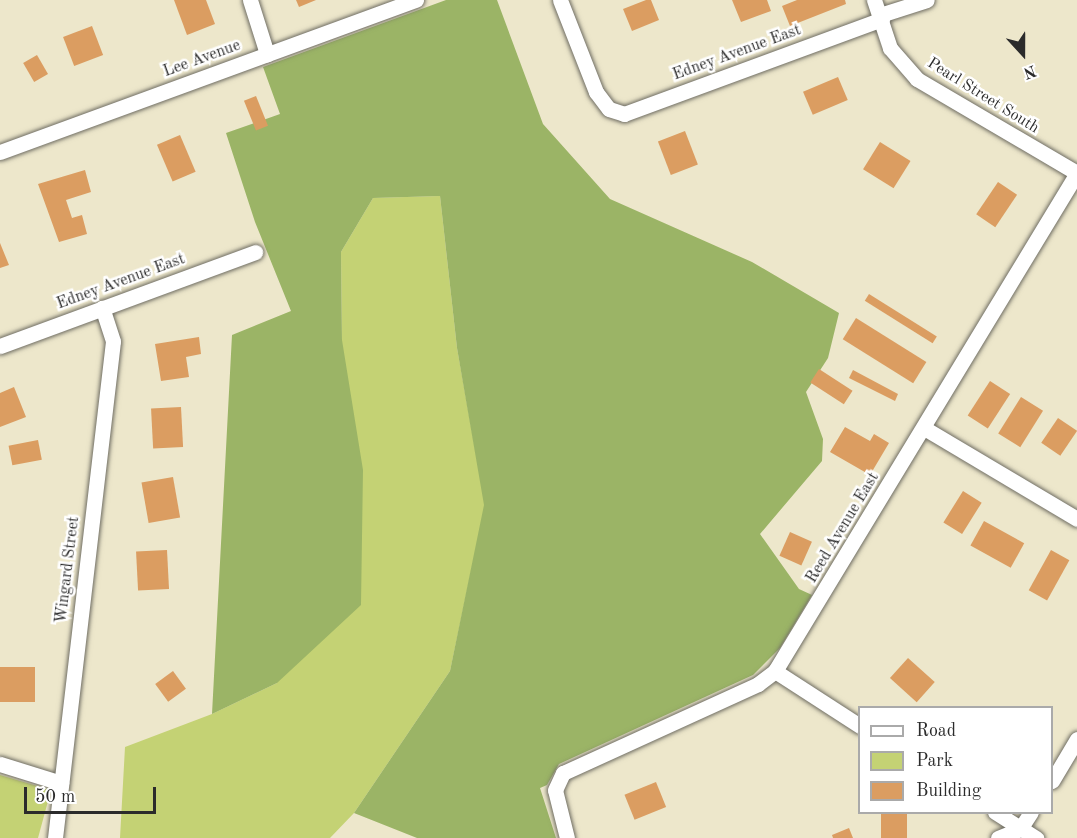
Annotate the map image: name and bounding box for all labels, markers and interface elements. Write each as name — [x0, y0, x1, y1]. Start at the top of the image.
street label: Edney Avenue East — [670, 21, 804, 85]
north arrow — [993, 24, 1053, 84]
street label: Lee Avenue — [161, 36, 243, 82]
street label: Pearl Street South — [924, 54, 1042, 138]
text: N — [1021, 61, 1038, 80]
street label: Edney Avenue East — [54, 250, 188, 314]
street label: Reed Avenue East — [802, 469, 884, 587]
street label: Wingard Street — [52, 515, 84, 625]
legend — [858, 706, 1053, 814]
text: Road — [916, 722, 956, 740]
text: Park — [916, 752, 953, 770]
scale bar — [27, 775, 159, 813]
text: Building — [916, 782, 981, 800]
text: 50 m — [35, 788, 75, 806]

